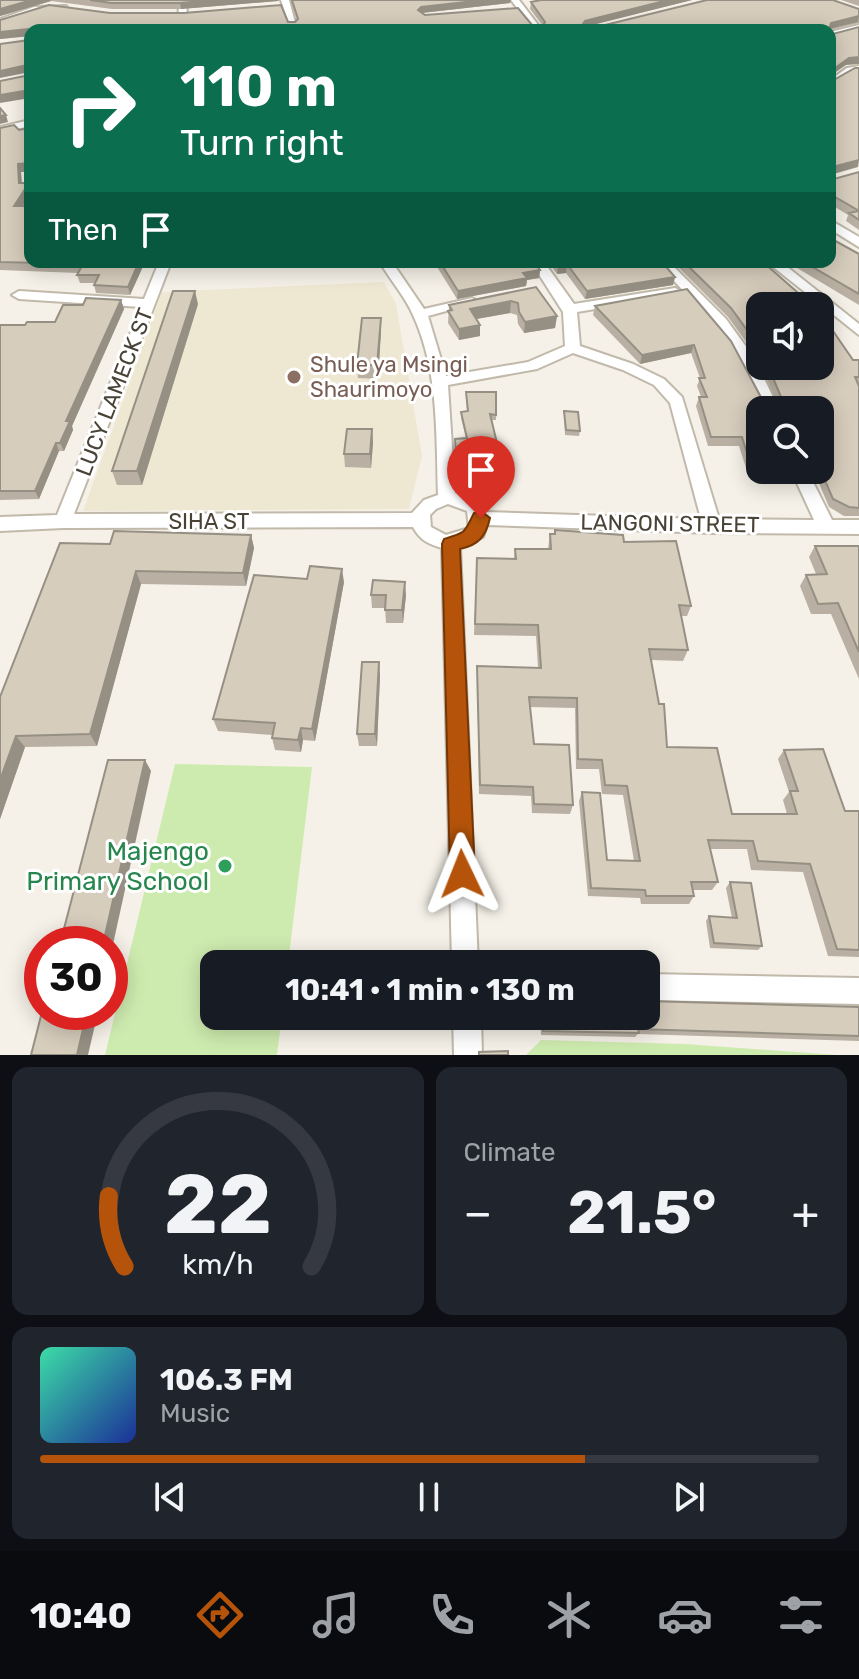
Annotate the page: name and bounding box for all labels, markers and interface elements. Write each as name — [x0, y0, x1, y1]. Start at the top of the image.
text: 110 m — [180, 54, 337, 120]
icon: right — [48, 56, 152, 160]
text: Turn right — [180, 121, 344, 164]
icon: arrive — [134, 208, 178, 252]
text: Then — [48, 212, 118, 248]
map controls — [746, 292, 834, 484]
button: sound — [746, 292, 834, 380]
street label: LUCY LAMECK ST — [70, 304, 159, 480]
place label: Shule ya Msingi Shaurimoyo — [310, 351, 468, 403]
marker: Shule ya Msingi Shaurimoyo — [285, 368, 303, 386]
button: search — [746, 396, 834, 484]
pin — [447, 436, 515, 518]
icon: arrive — [459, 448, 503, 492]
street label: SIHA ST — [168, 508, 250, 535]
street label: LANGONI STREET — [580, 508, 760, 539]
position arrow — [420, 832, 504, 916]
place label: Majengo Primary School — [26, 836, 209, 897]
marker: Majengo Primary School — [216, 857, 234, 875]
speed limit sign: 30 — [24, 926, 128, 1030]
text: 10:41 · 1 min · 130 m — [285, 972, 575, 1008]
text: Climate — [464, 1137, 556, 1168]
text: 22 — [164, 1155, 272, 1254]
text: 21.5° — [567, 1177, 716, 1248]
text: − — [464, 1187, 492, 1239]
text: + — [792, 1187, 819, 1239]
text: km/h — [182, 1247, 253, 1281]
text: 106.3 FM — [160, 1362, 293, 1398]
text: Music — [160, 1398, 230, 1429]
icon: previous — [148, 1475, 192, 1519]
icon: pause — [407, 1475, 451, 1519]
icon: next — [667, 1475, 711, 1519]
icon: directions — [192, 1587, 248, 1643]
icon: music — [308, 1587, 364, 1643]
icon: phone — [424, 1587, 480, 1643]
icon: climate — [541, 1587, 597, 1643]
icon: car — [657, 1587, 713, 1643]
icon: filters — [773, 1587, 829, 1643]
text: 10:40 — [30, 1594, 132, 1637]

